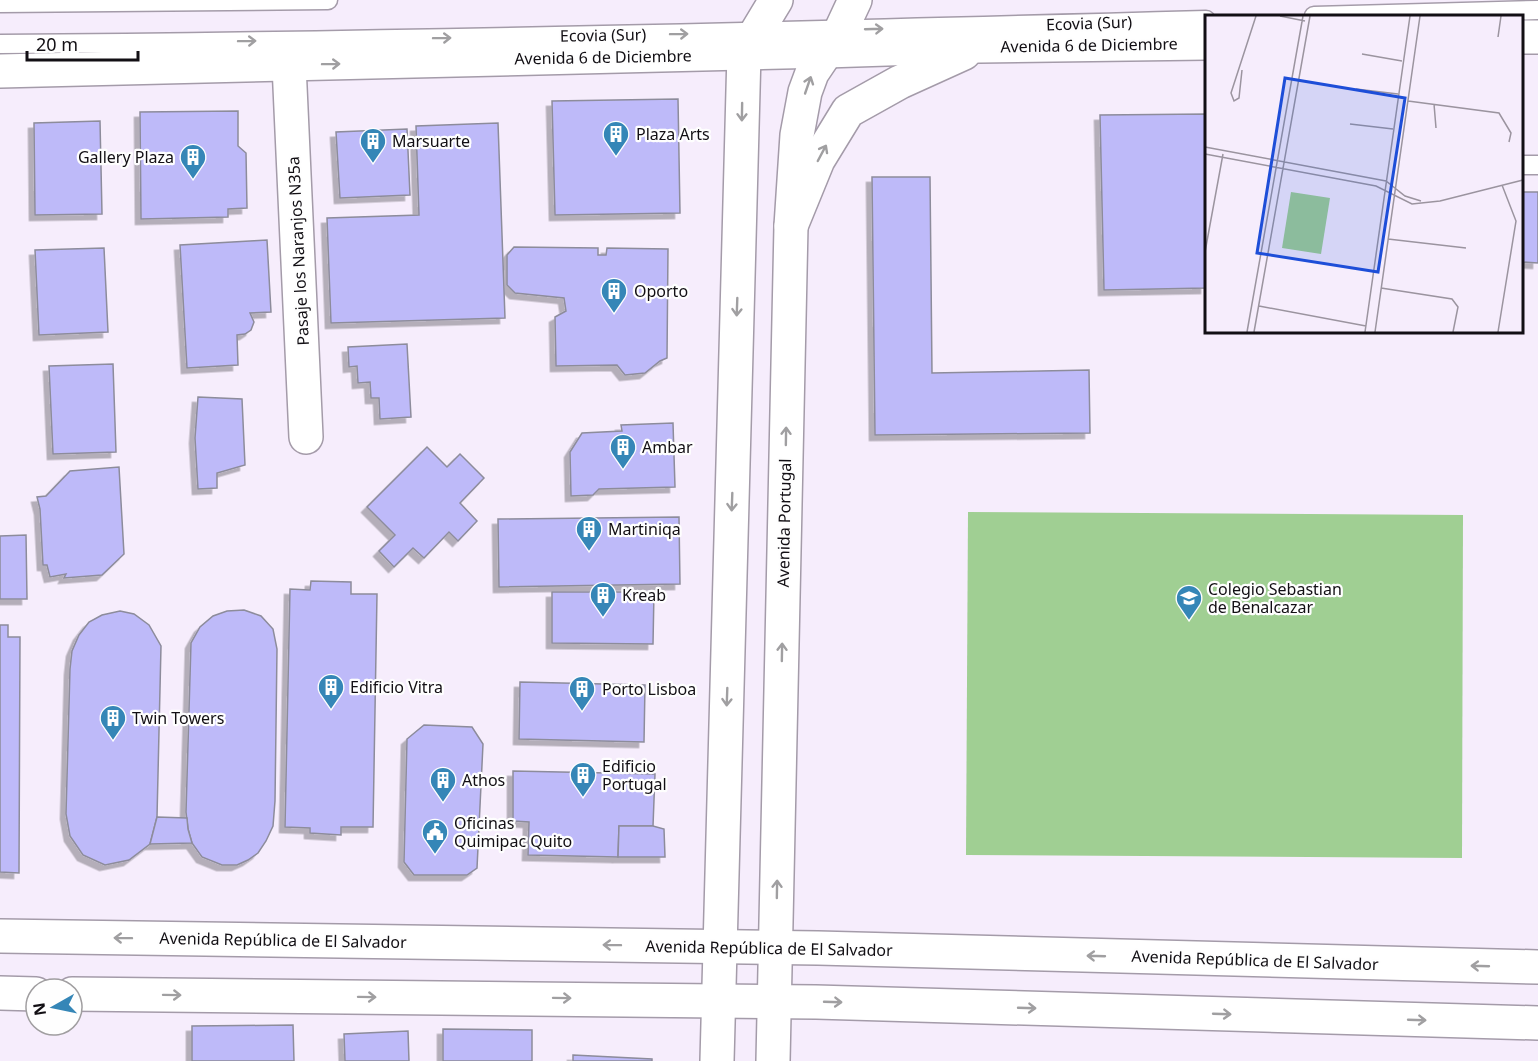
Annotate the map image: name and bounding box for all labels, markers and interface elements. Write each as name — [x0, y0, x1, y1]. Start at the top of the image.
street label: Ecovia (Sur) — [1046, 10, 1133, 35]
inset map — [1205, 15, 1523, 333]
street label: Ecovia (Sur) — [560, 23, 646, 47]
scale bar — [27, 24, 138, 62]
one-way arrow — [864, 24, 884, 35]
one-way arrow — [669, 28, 689, 40]
text: 20 m — [36, 32, 78, 56]
one-way arrow — [432, 32, 452, 44]
street label: Avenida 6 de Diciembre — [1000, 32, 1178, 58]
one-way arrow — [237, 35, 257, 47]
street label: Avenida 6 de Diciembre — [514, 44, 692, 70]
one-way arrow — [321, 58, 341, 69]
one-way arrow — [803, 76, 814, 95]
one-way arrow — [737, 101, 748, 121]
building icon: Plaza Arts — [601, 119, 631, 157]
place label: Plaza Arts — [636, 123, 710, 145]
building icon: Marsuarte — [358, 126, 388, 164]
place label: Marsuarte — [392, 130, 470, 152]
building icon: Gallery Plaza — [178, 142, 208, 180]
one-way arrow — [816, 145, 828, 162]
place label: Gallery Plaza — [78, 146, 174, 168]
street label: Pasaje los Naranjos N35a — [282, 156, 314, 346]
building icon: Oporto — [599, 276, 629, 314]
place label: Oporto — [634, 280, 688, 302]
one-way arrow — [731, 296, 743, 316]
one-way arrow — [780, 427, 792, 447]
building icon: Ambar — [608, 432, 638, 470]
place label: Ambar — [642, 436, 693, 458]
street label: Avenida Portugal — [772, 458, 796, 588]
one-way arrow — [726, 491, 738, 511]
building icon: Martiniqa — [574, 514, 604, 552]
place label: Martiniqa — [608, 518, 681, 540]
place label: Colegio Sebastian de Benalcazar — [1208, 578, 1342, 618]
building icon: Kreab — [588, 580, 618, 618]
school or university icon: Colegio Sebastian de Benalcazar — [1174, 583, 1204, 621]
place label: Kreab — [622, 584, 666, 606]
one-way arrow — [776, 643, 788, 663]
building icon: Edificio Vitra — [316, 672, 346, 710]
building icon: Porto Lisboa — [567, 674, 597, 712]
place label: Edificio Vitra — [350, 676, 443, 698]
place label: Porto Lisboa — [602, 678, 696, 700]
one-way arrow — [721, 686, 732, 706]
building icon: Twin Towers — [98, 703, 128, 741]
place label: Twin Towers — [132, 707, 224, 729]
place label: Edificio Portugal — [602, 755, 667, 795]
building icon: Edificio Portugal — [568, 760, 598, 798]
building icon: Athos — [428, 765, 458, 803]
place label: Athos — [462, 769, 505, 791]
place label: Oficinas Quimipac Quito — [454, 812, 572, 852]
public building icon: Oficinas Quimipac Quito — [420, 817, 450, 855]
one-way arrow — [771, 879, 783, 899]
street label: Avenida República de El Salvador — [159, 927, 407, 953]
one-way arrow — [114, 932, 134, 944]
street label: Avenida República de El Salvador — [645, 935, 893, 961]
one-way arrow — [603, 939, 623, 951]
street label: Avenida República de El Salvador — [1131, 945, 1379, 975]
one-way arrow — [1086, 950, 1106, 961]
one-way arrow — [1470, 960, 1490, 971]
north arrow — [24, 977, 84, 1037]
one-way arrow — [162, 989, 182, 1001]
one-way arrow — [357, 991, 377, 1003]
one-way arrow — [552, 993, 572, 1004]
one-way arrow — [822, 996, 842, 1008]
text: N — [27, 1001, 51, 1017]
one-way arrow — [1017, 1002, 1037, 1014]
one-way arrow — [1212, 1008, 1232, 1020]
one-way arrow — [1407, 1014, 1427, 1025]

